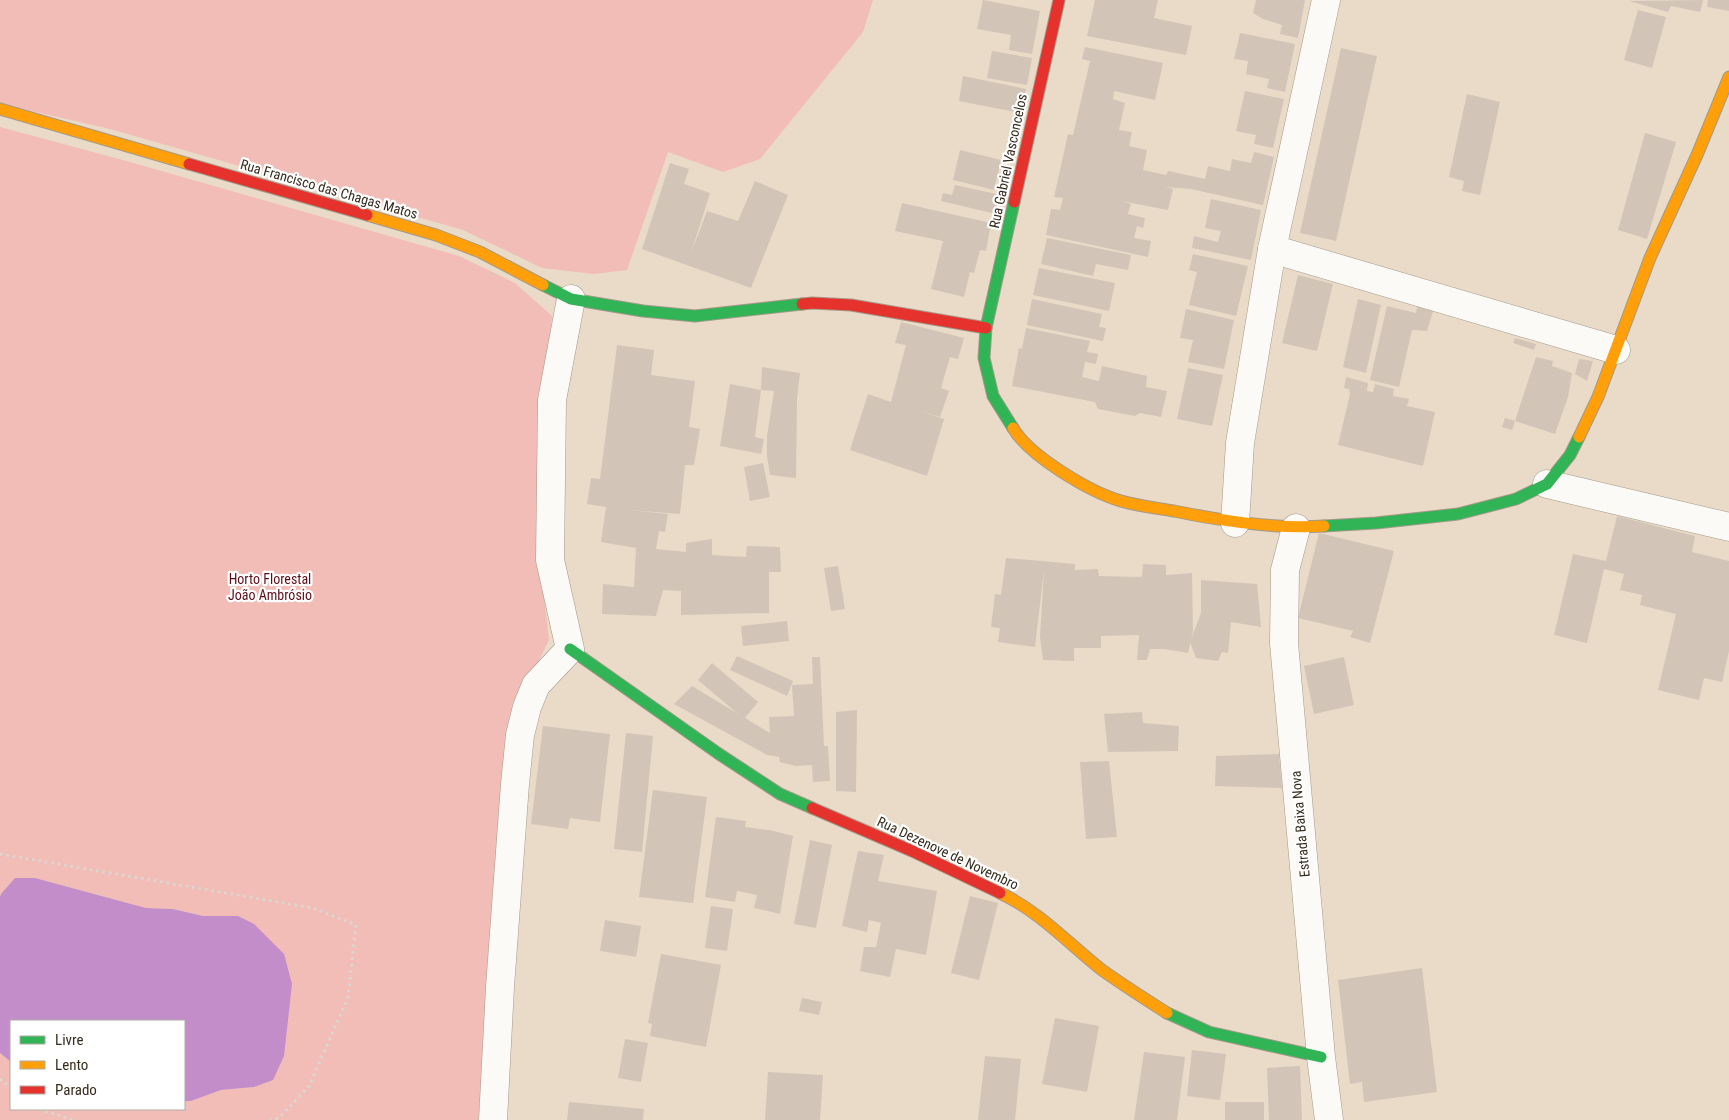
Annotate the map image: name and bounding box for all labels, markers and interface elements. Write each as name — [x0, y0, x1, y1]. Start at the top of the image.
street label: Rua Gabriel Vasconcelos — [986, 92, 1030, 230]
street label: Rua Francisco das Chagas Matos — [239, 156, 419, 222]
park label: Horto Florestal João Ambrósio — [228, 571, 312, 603]
street label: Estrada Baixa Nova — [1287, 770, 1313, 878]
street label: Rua Dezenove de Novembro — [875, 813, 1021, 893]
legend — [10, 1020, 185, 1110]
text: Livre — [55, 1031, 83, 1049]
text: Lento — [55, 1056, 88, 1074]
text: Parado — [55, 1081, 97, 1099]

